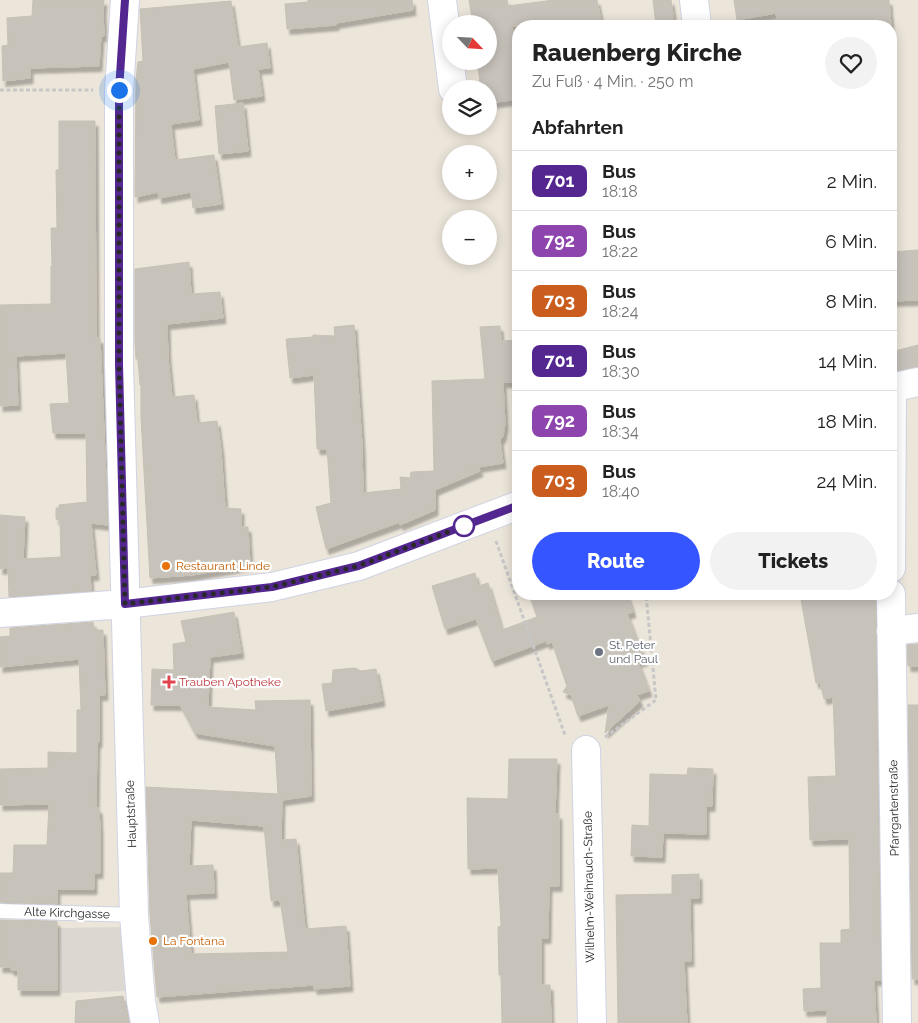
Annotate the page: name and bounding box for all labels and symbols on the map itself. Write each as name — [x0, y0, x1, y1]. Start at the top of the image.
north arrow — [442, 15, 498, 70]
your location — [107, 78, 132, 103]
unlabelled marker — [453, 515, 475, 537]
place label: Restaurant Linde — [176, 559, 270, 573]
marker: Restaurant Linde — [160, 560, 172, 572]
place label: St. Peter und Paul — [609, 638, 659, 666]
marker: St. Peter und Paul — [593, 646, 605, 658]
place label: Trauben Apotheke — [179, 675, 281, 689]
marker: Trauben Apotheke — [163, 676, 175, 688]
street label: Pfarrgartenstraße — [886, 760, 902, 856]
street label: Hauptstraße — [123, 780, 139, 848]
street label: Wilhelm-Weihrauch-Straße — [581, 811, 597, 963]
street label: Alte Kirchgasse — [24, 905, 110, 921]
place label: La Fontana — [163, 934, 224, 948]
marker: La Fontana — [147, 935, 159, 947]

